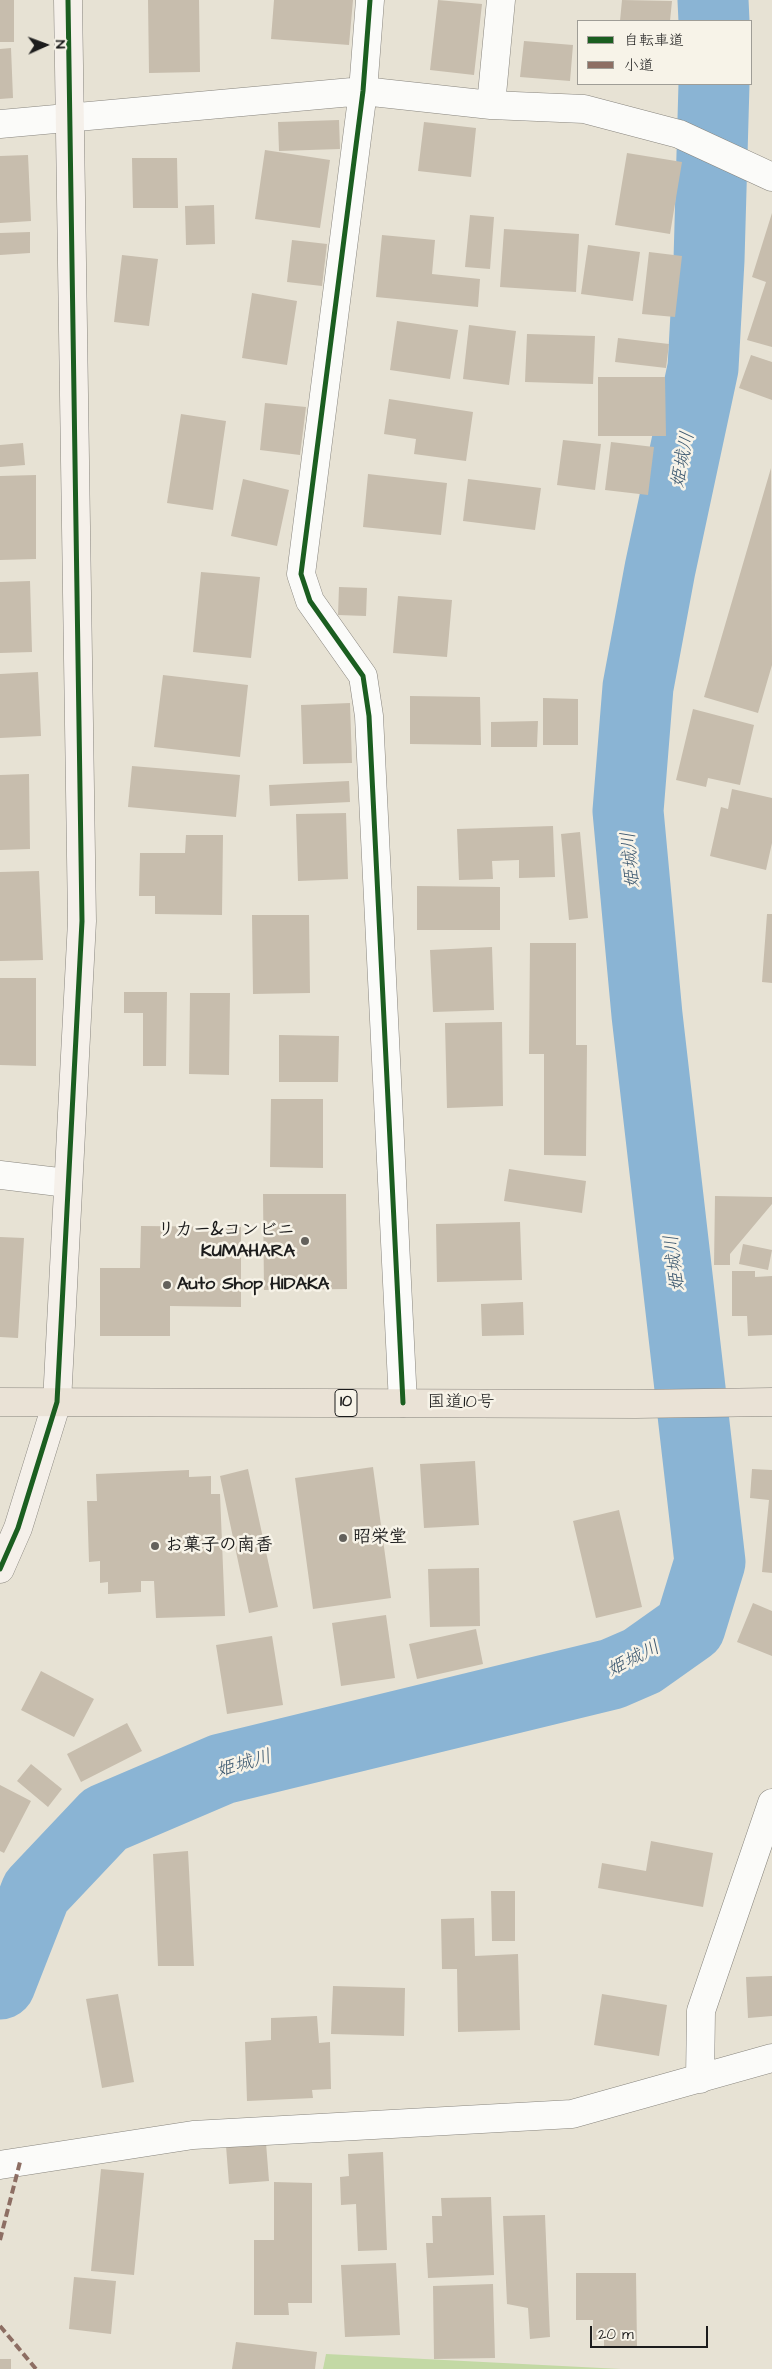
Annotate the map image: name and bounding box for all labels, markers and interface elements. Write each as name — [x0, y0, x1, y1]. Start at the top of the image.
north arrow — [20, 20, 70, 70]
legend — [577, 20, 752, 85]
text: 自転車道 — [624, 30, 684, 51]
text: N — [50, 40, 70, 49]
text: 小道 — [624, 55, 654, 76]
water label: 姫城川 — [667, 430, 701, 490]
water label: 姫城川 — [618, 831, 646, 889]
place label: リカー&コンビニ KUMAHARA — [157, 1220, 295, 1262]
water label: 姫城川 — [661, 1233, 691, 1293]
marker: リカー&コンビニ KUMAHARA — [299, 1235, 311, 1247]
place label: Auto Shop HIDAKA — [177, 1274, 329, 1296]
marker: Auto Shop HIDAKA — [161, 1279, 173, 1291]
road number: 10 — [335, 1390, 357, 1416]
street label: 国道10号 — [427, 1392, 495, 1414]
place label: 昭栄堂 — [353, 1527, 407, 1549]
marker: 昭栄堂 — [337, 1532, 349, 1544]
place label: お菓子の南香 — [165, 1535, 273, 1557]
marker: お菓子の南香 — [149, 1540, 161, 1552]
water label: 姫城川 — [603, 1637, 665, 1683]
water label: 姫城川 — [213, 1746, 275, 1784]
scale bar — [592, 2316, 710, 2348]
text: 20 m — [598, 2324, 634, 2345]

